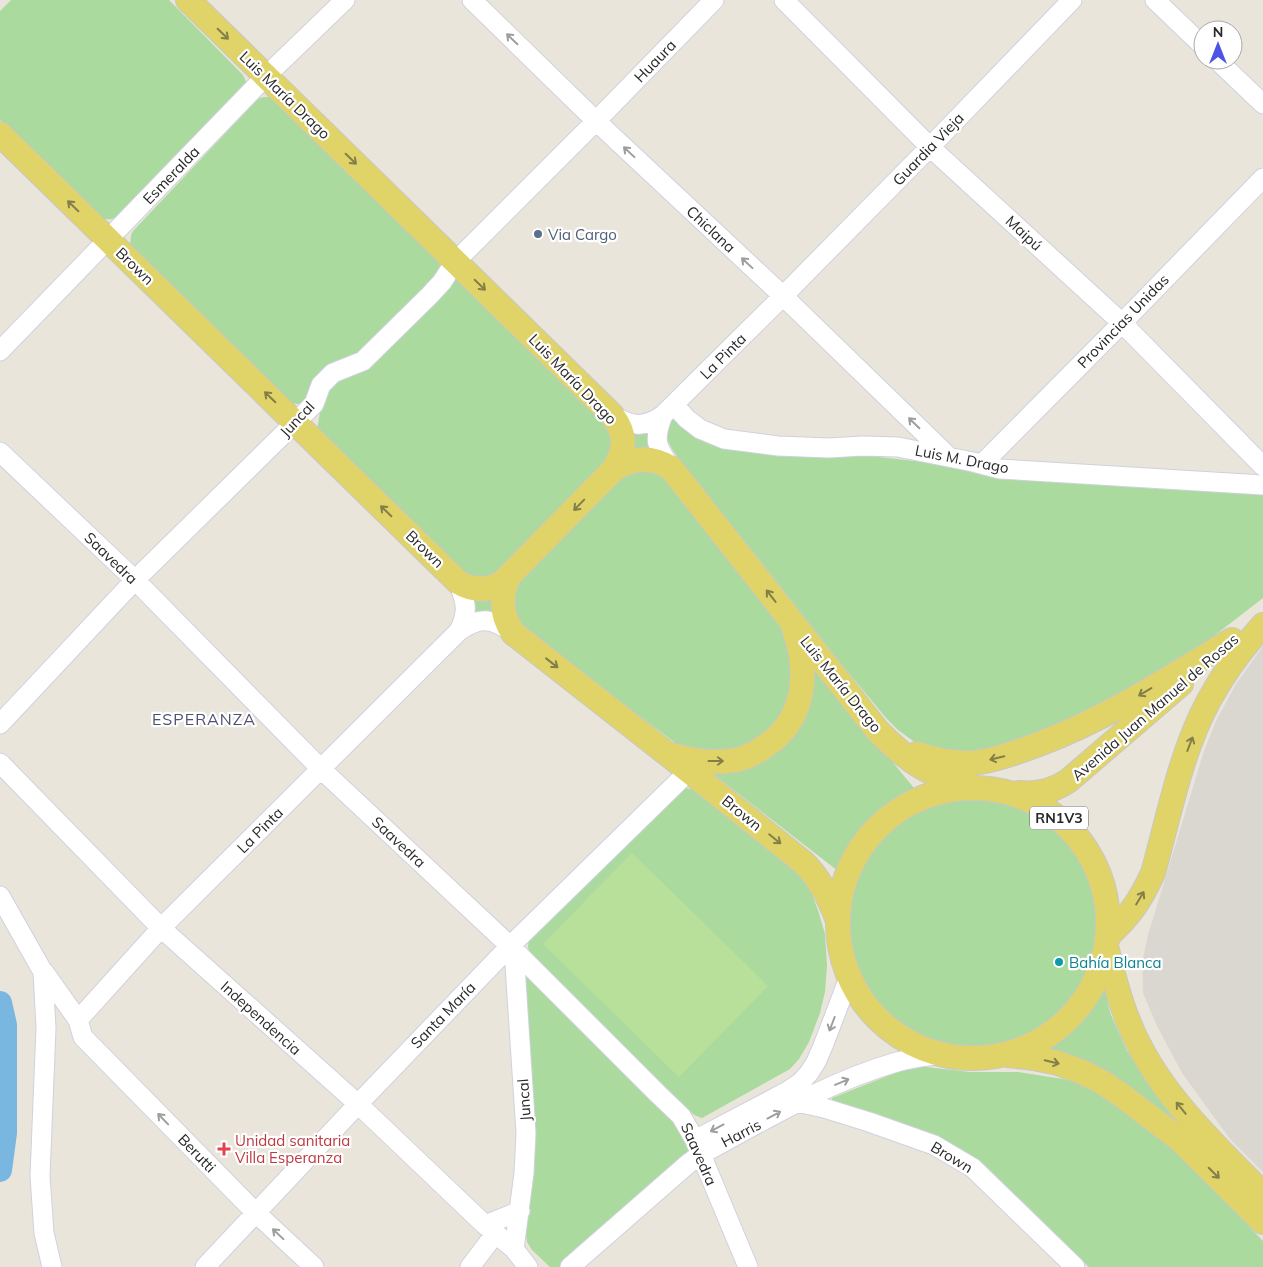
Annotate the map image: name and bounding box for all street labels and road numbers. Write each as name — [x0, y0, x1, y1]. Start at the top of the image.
street label: Huaura — [630, 36, 680, 86]
street label: Luis María Drago — [236, 47, 334, 143]
street label: Guardia Vieja — [888, 109, 968, 189]
street label: Esmeralda — [139, 142, 203, 208]
street label: Chiclana — [682, 201, 740, 257]
street label: Maipú — [1002, 211, 1046, 255]
street label: Brown — [112, 243, 158, 289]
street label: Provincias Unidas — [1073, 270, 1173, 372]
street label: La Pinta — [696, 329, 750, 383]
street label: Luis María Drago — [525, 330, 621, 428]
street label: Juncal — [276, 397, 318, 441]
street label: Luis M. Drago — [914, 441, 1010, 477]
street label: Brown — [402, 526, 448, 572]
street label: Saavedra — [80, 528, 142, 588]
street label: Avenida Juan Manuel de Rosas — [1068, 629, 1242, 785]
street label: Luis María Drago — [796, 632, 886, 736]
street label: Brown — [718, 791, 766, 835]
street label: La Pinta — [233, 803, 287, 857]
road number: RN1V3 — [1030, 806, 1088, 830]
street label: Saavedra — [368, 812, 430, 872]
street label: Independencia — [217, 977, 305, 1059]
street label: Santa María — [407, 978, 479, 1052]
street label: Juncal — [513, 1078, 535, 1122]
street label: Harris — [718, 1115, 764, 1151]
street label: Saavedra — [677, 1120, 721, 1188]
street label: Berutti — [174, 1130, 220, 1176]
street label: Brown — [927, 1137, 977, 1177]

